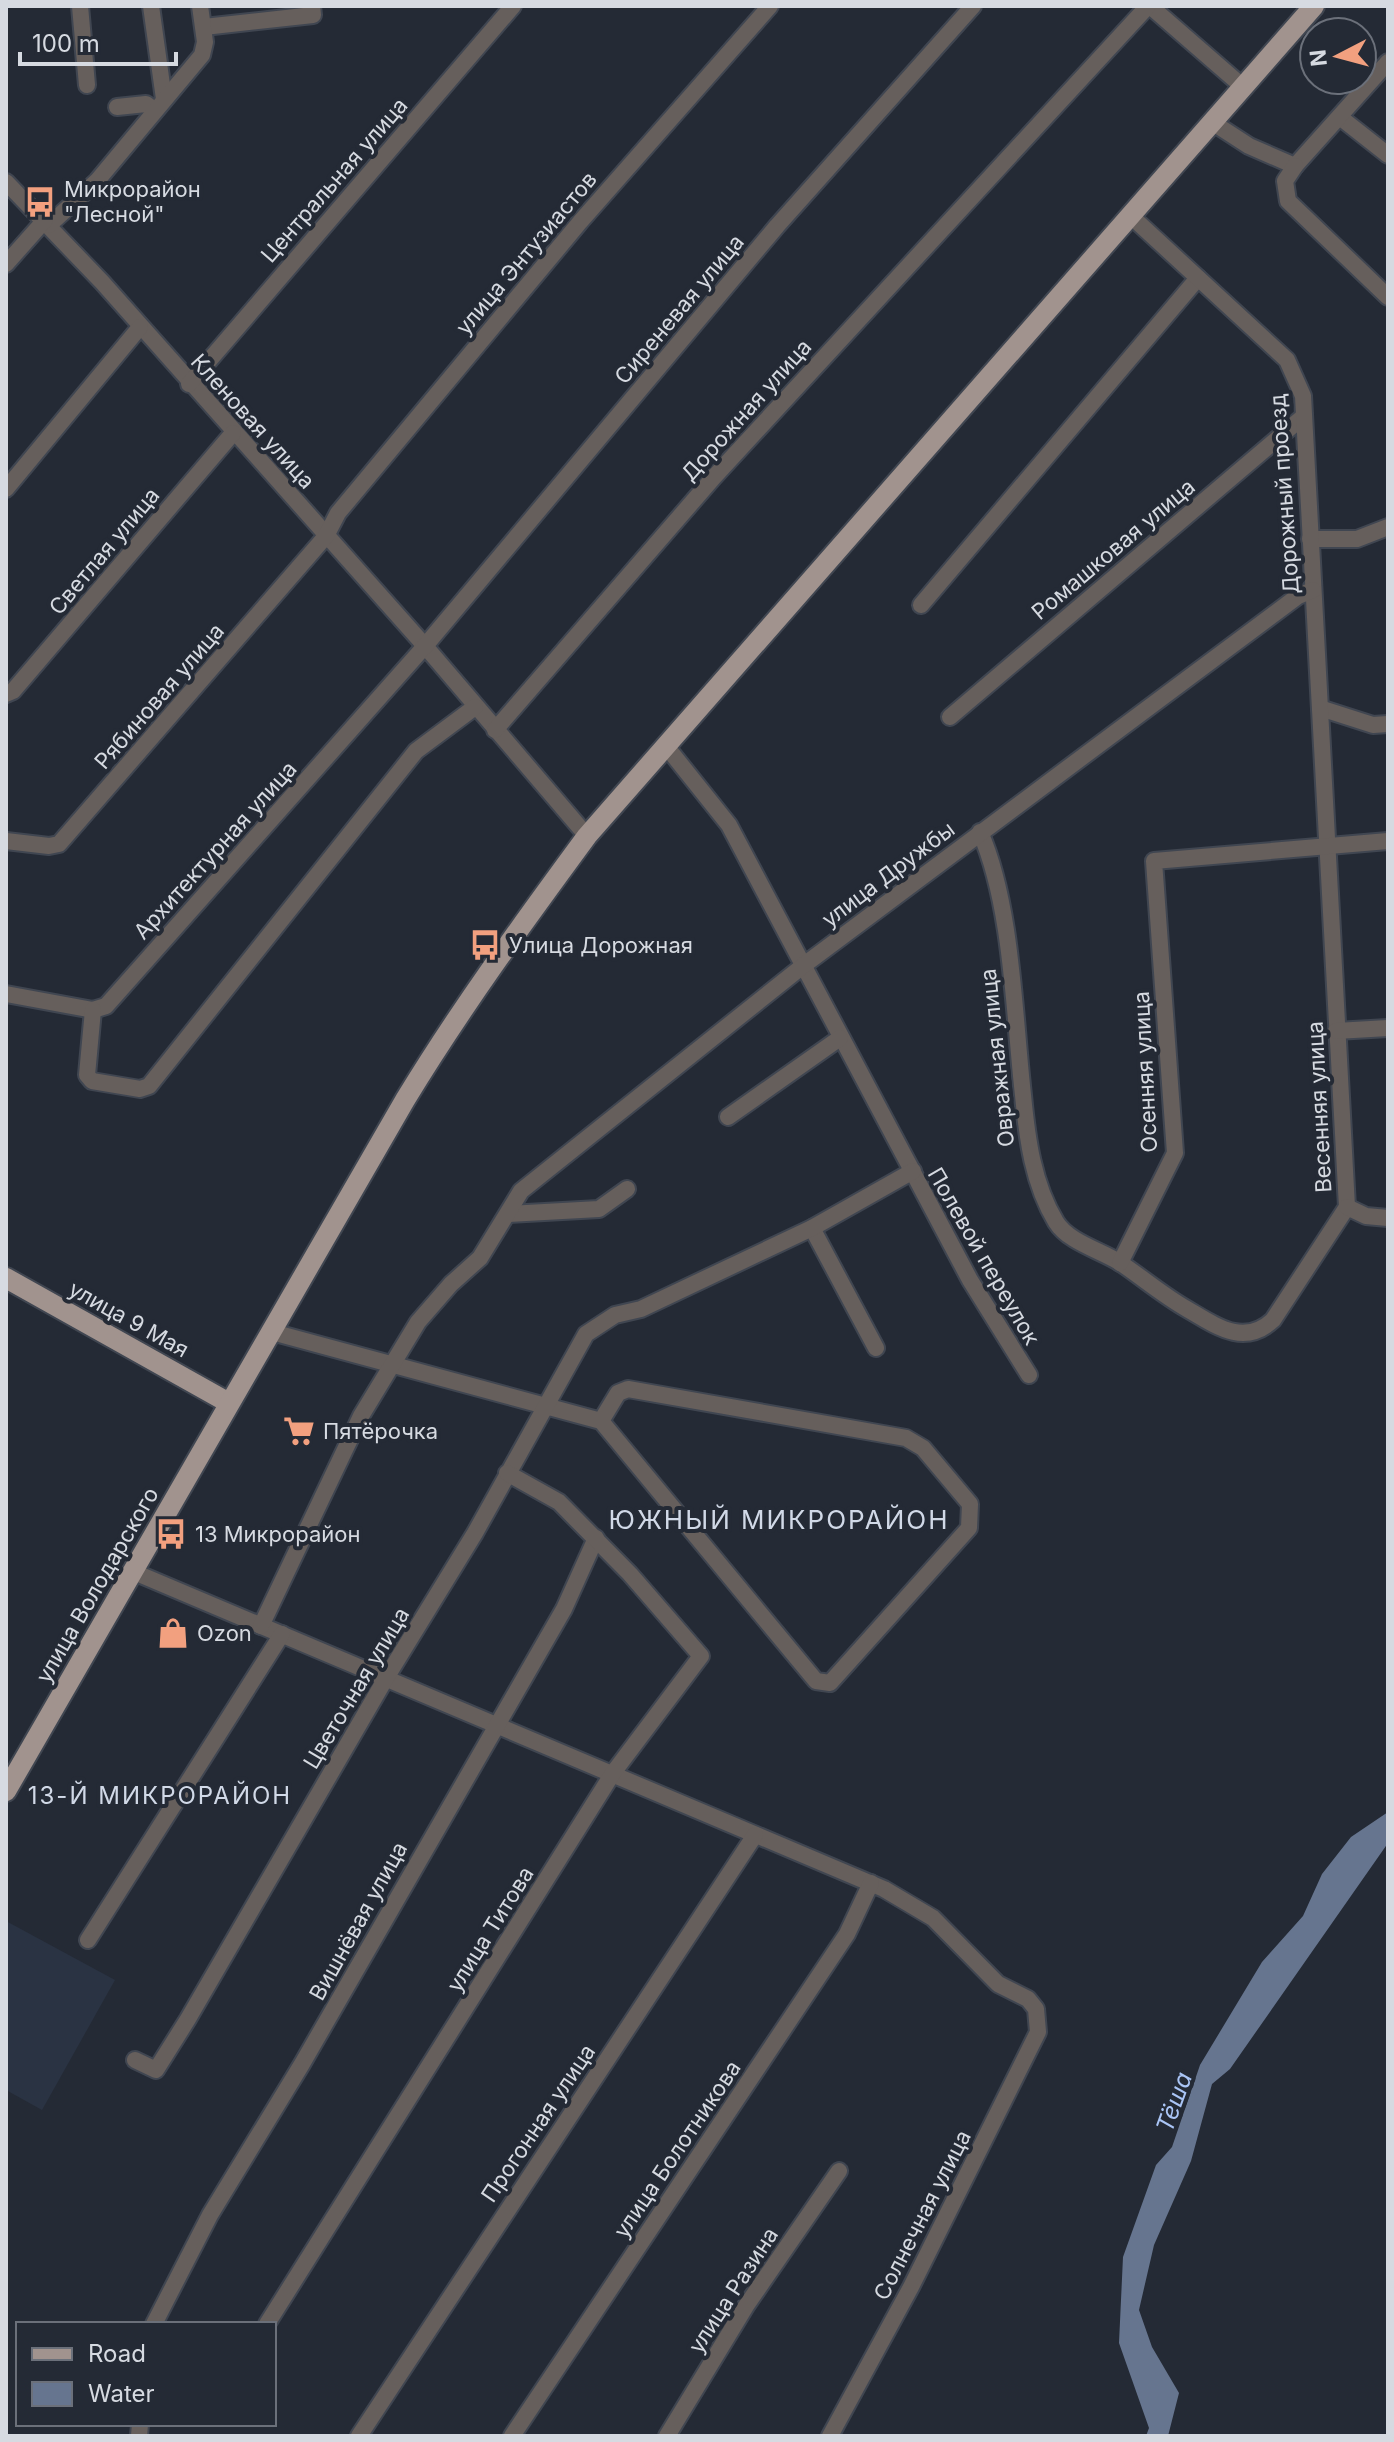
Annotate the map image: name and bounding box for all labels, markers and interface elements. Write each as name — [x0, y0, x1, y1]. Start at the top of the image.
scale bar — [20, 16, 176, 66]
north arrow — [1298, 16, 1378, 96]
text: 100 m — [32, 29, 100, 58]
text: N — [1304, 48, 1332, 68]
street label: Центральная улица — [255, 92, 413, 268]
street label: улица Энтузиастов — [450, 166, 602, 340]
place label: Микрорайон "Лесной" — [64, 176, 201, 227]
bus stop icon: Микрорайон "Лесной" — [23, 185, 57, 219]
street label: Сиреневая улица — [609, 229, 749, 389]
street label: Дорожная улица — [676, 334, 816, 486]
street label: Кленовая улица — [186, 348, 320, 494]
street label: Дорожный проезд — [1264, 393, 1304, 595]
street label: Ромашковая улица — [1026, 473, 1200, 625]
street label: Светлая улица — [43, 482, 165, 620]
street label: Рябиновая улица — [89, 618, 229, 774]
street label: Архитектурная улица — [128, 756, 302, 944]
street label: улица Дружбы — [817, 816, 959, 932]
bus stop icon: Улица Дорожная — [468, 928, 502, 962]
place label: Улица Дорожная — [509, 932, 693, 958]
street label: Овражная улица — [975, 967, 1019, 1149]
street label: Осенняя улица — [1128, 991, 1162, 1153]
street label: Весенняя улица — [1302, 1021, 1336, 1193]
street label: Полевой переулок — [923, 1163, 1045, 1349]
street label: улица 9 Мая — [65, 1275, 193, 1363]
supermarket icon: Пятёрочка — [282, 1414, 316, 1448]
place label: Пятёрочка — [323, 1418, 438, 1444]
street label: улица Володарского — [30, 1483, 164, 1687]
district label: ЮЖНЫЙ МИКРОРАЙОН — [609, 1504, 949, 1535]
bus stop icon: 13 Микрорайон — [154, 1517, 188, 1551]
place label: 13 Микрорайон — [195, 1521, 360, 1547]
street label: Цветочная улица — [298, 1603, 414, 1773]
shop icon: Ozon — [156, 1616, 190, 1650]
place label: Ozon — [197, 1620, 252, 1646]
district label: 13-Й МИКРОРАЙОН — [28, 1780, 292, 1810]
street label: Вишнёвая улица — [304, 1837, 412, 2005]
street label: улица Титова — [441, 1862, 539, 1996]
street label: Прогонная улица — [476, 2039, 600, 2207]
street label: улица Болотникова — [608, 2056, 746, 2242]
water label: Тёша — [1150, 2068, 1198, 2136]
street label: Солнечная улица — [868, 2126, 976, 2304]
street label: улица Разина — [683, 2222, 783, 2358]
legend — [16, 2322, 276, 2426]
text: Road — [88, 2339, 146, 2368]
text: Water — [88, 2379, 155, 2408]

